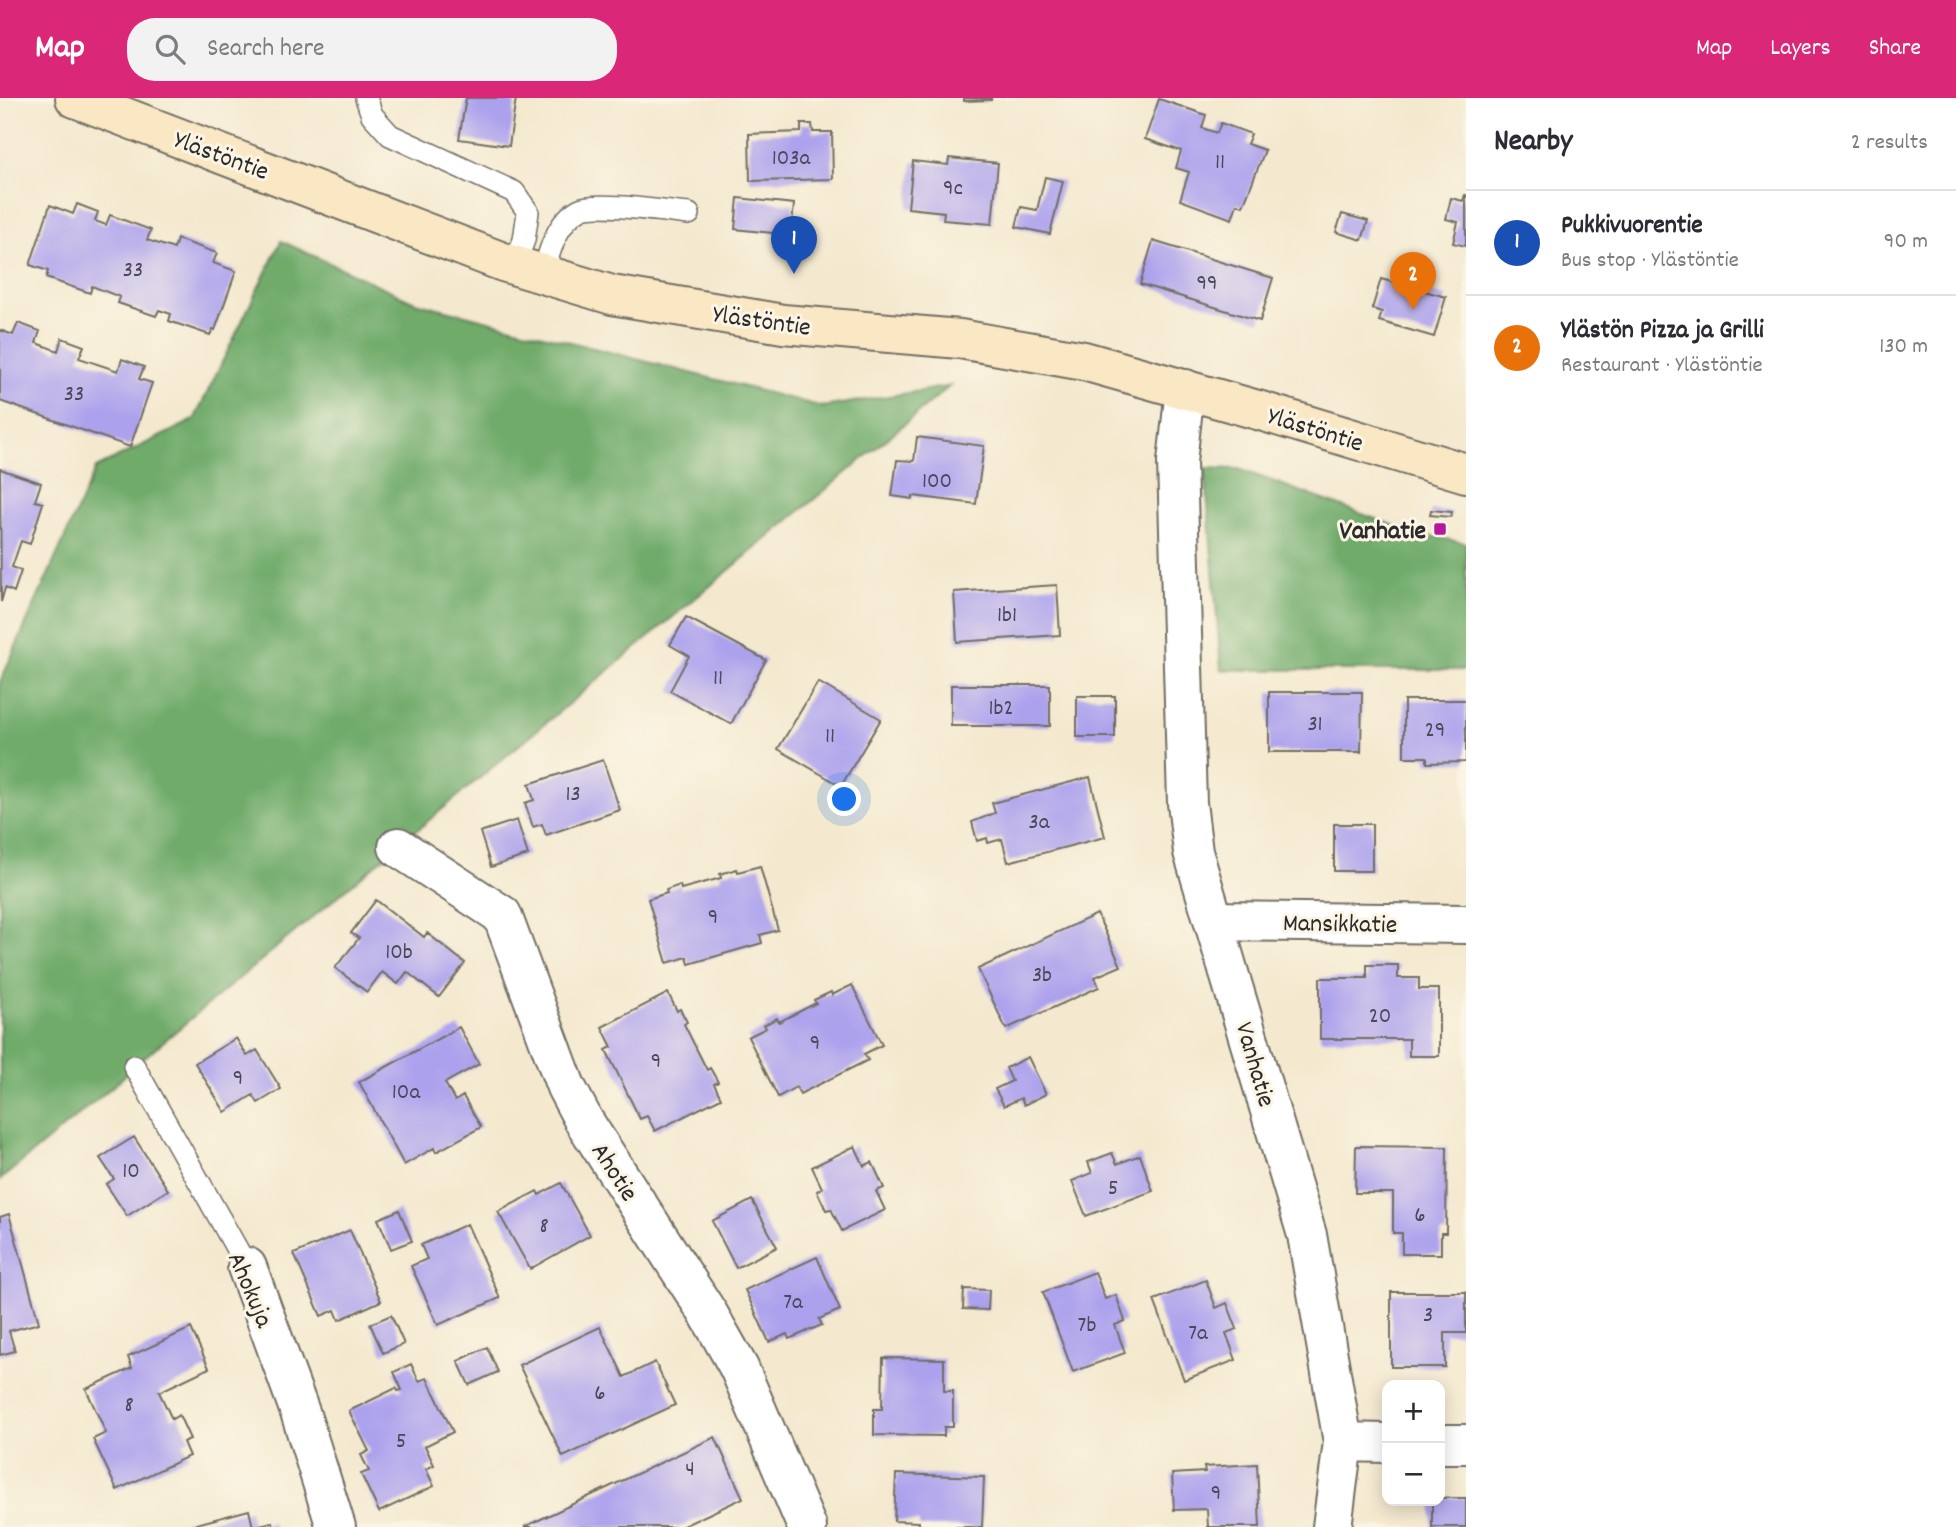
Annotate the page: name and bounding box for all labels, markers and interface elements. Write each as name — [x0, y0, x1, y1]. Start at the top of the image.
search box — [127, 18, 617, 81]
text: Map — [35, 26, 85, 73]
icon: search — [151, 30, 189, 68]
text: Search here — [207, 31, 325, 68]
text: Map — [1696, 32, 1732, 66]
text: Layers — [1770, 32, 1831, 66]
text: Share — [1869, 32, 1921, 66]
text: Nearby — [1494, 122, 1572, 165]
street label: Ylästöntie — [168, 123, 273, 192]
text: 2 results — [1851, 127, 1928, 160]
house number: 103a — [772, 143, 811, 176]
house number: 11 — [1215, 147, 1225, 180]
house number: 9c — [943, 173, 963, 206]
text: Pukkivuorentie — [1561, 208, 1703, 245]
pin: 1 — [771, 216, 817, 274]
text: 1 — [1514, 226, 1520, 259]
text: 90 m — [1884, 226, 1928, 259]
text: Bus stop · Ylästöntie — [1561, 245, 1739, 278]
pin: 2 — [1390, 252, 1436, 310]
house number: 33 — [123, 255, 143, 288]
house number: 99 — [1196, 268, 1218, 301]
street label: Ylästöntie — [710, 297, 813, 348]
text: Ylästön Pizza ja Grilli — [1561, 313, 1764, 350]
text: 2 — [1512, 331, 1522, 364]
text: 130 m — [1879, 331, 1928, 364]
text: Restaurant · Ylästöntie — [1561, 350, 1763, 383]
house number: 33 — [64, 379, 84, 412]
street label: Ylästöntie — [1262, 399, 1368, 463]
house number: 100 — [922, 466, 952, 499]
place label: Vanhatie — [1339, 514, 1426, 551]
marker: Vanhatie — [1432, 521, 1448, 537]
house number: 1b1 — [997, 600, 1017, 633]
house number: 11 — [713, 663, 723, 696]
house number: 1b2 — [988, 693, 1014, 726]
house number: 31 — [1307, 709, 1323, 742]
house number: 29 — [1425, 715, 1445, 748]
house number: 11 — [825, 721, 835, 754]
house number: 13 — [565, 779, 581, 812]
your location — [827, 782, 861, 816]
house number: 3a — [1029, 807, 1051, 840]
house number: 9 — [708, 902, 718, 935]
street label: Mansikkatie — [1282, 906, 1397, 945]
house number: 10b — [385, 937, 413, 970]
house number: 3b — [1032, 960, 1052, 993]
house number: 20 — [1369, 1001, 1391, 1034]
street label: Vanhatie — [1224, 1018, 1283, 1112]
house number: 9 — [810, 1028, 820, 1061]
house number: 9 — [651, 1046, 661, 1079]
house number: 9 — [233, 1063, 243, 1096]
house number: 10a — [392, 1077, 421, 1110]
street label: Ahotie — [580, 1136, 646, 1210]
house number: 10 — [122, 1156, 140, 1189]
house number: 5 — [1108, 1173, 1118, 1206]
house number: 6 — [1414, 1200, 1426, 1233]
house number: 8 — [539, 1211, 549, 1244]
street label: Ahokuja — [216, 1247, 281, 1334]
house number: 7a — [783, 1287, 804, 1320]
house number: 3 — [1423, 1300, 1433, 1333]
house number: 7b — [1078, 1310, 1096, 1343]
house number: 7a — [1188, 1318, 1209, 1351]
house number: 6 — [594, 1378, 606, 1411]
map controls — [1382, 1380, 1445, 1506]
button: + — [1382, 1380, 1445, 1443]
house number: 8 — [124, 1390, 134, 1423]
house number: 5 — [396, 1426, 406, 1459]
button: − — [1382, 1443, 1445, 1506]
house number: 4 — [685, 1454, 695, 1487]
house number: 9 — [1211, 1478, 1221, 1511]

